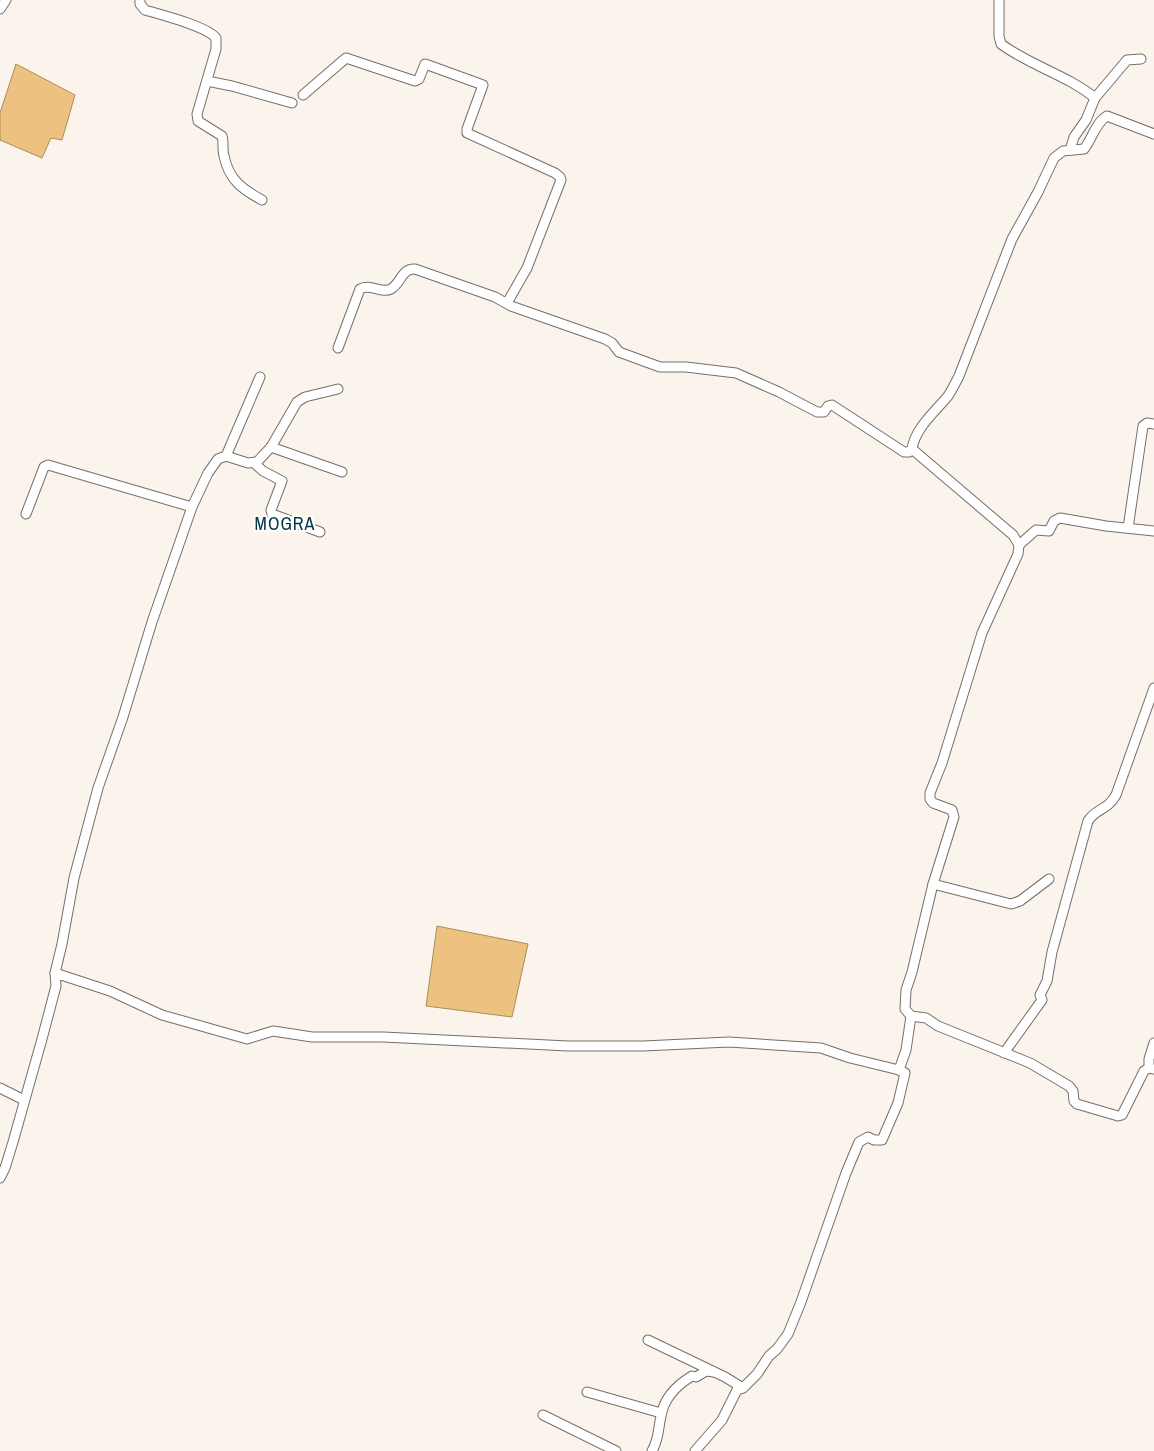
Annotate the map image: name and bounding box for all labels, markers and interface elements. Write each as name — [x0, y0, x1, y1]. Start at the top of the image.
district label: MOGRA — [255, 511, 315, 536]

